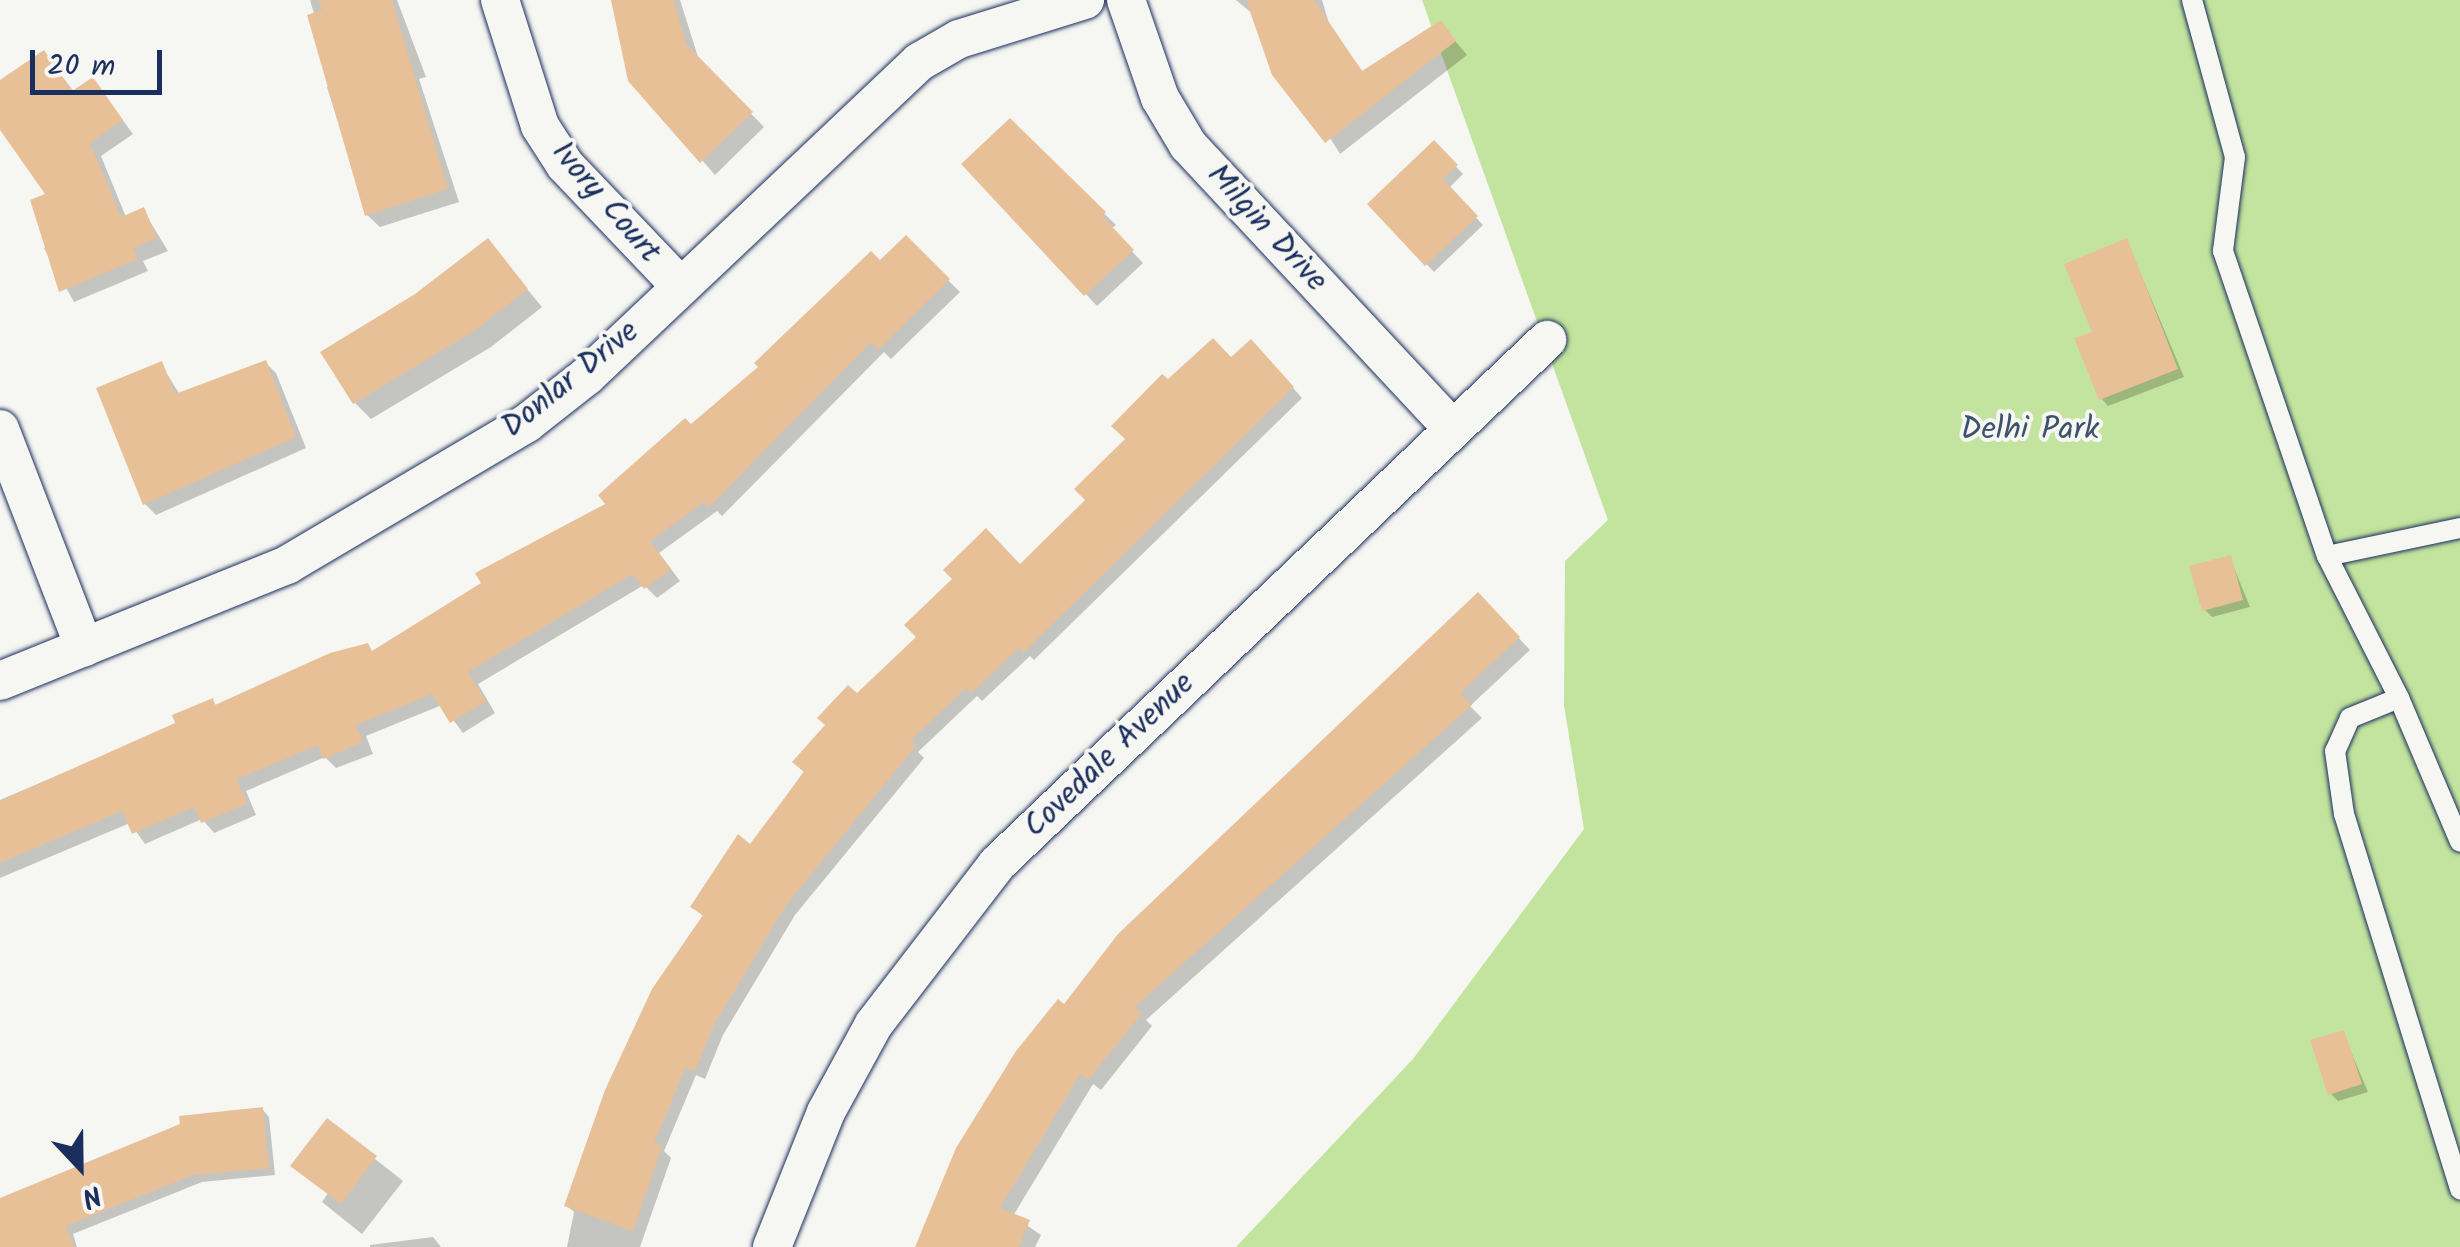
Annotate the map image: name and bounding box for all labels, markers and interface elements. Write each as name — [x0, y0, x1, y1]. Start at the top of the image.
scale bar — [35, 30, 168, 92]
text: 20 m — [47, 43, 115, 91]
street label: Ivory Court — [542, 134, 668, 272]
street label: Milgin Drive — [1197, 157, 1335, 301]
street label: Donlar Drive — [495, 313, 647, 447]
park label: Delhi Park — [1961, 411, 2099, 449]
street label: Covedale Avenue — [1017, 665, 1203, 847]
north arrow — [30, 1117, 130, 1217]
text: N — [75, 1171, 108, 1219]

